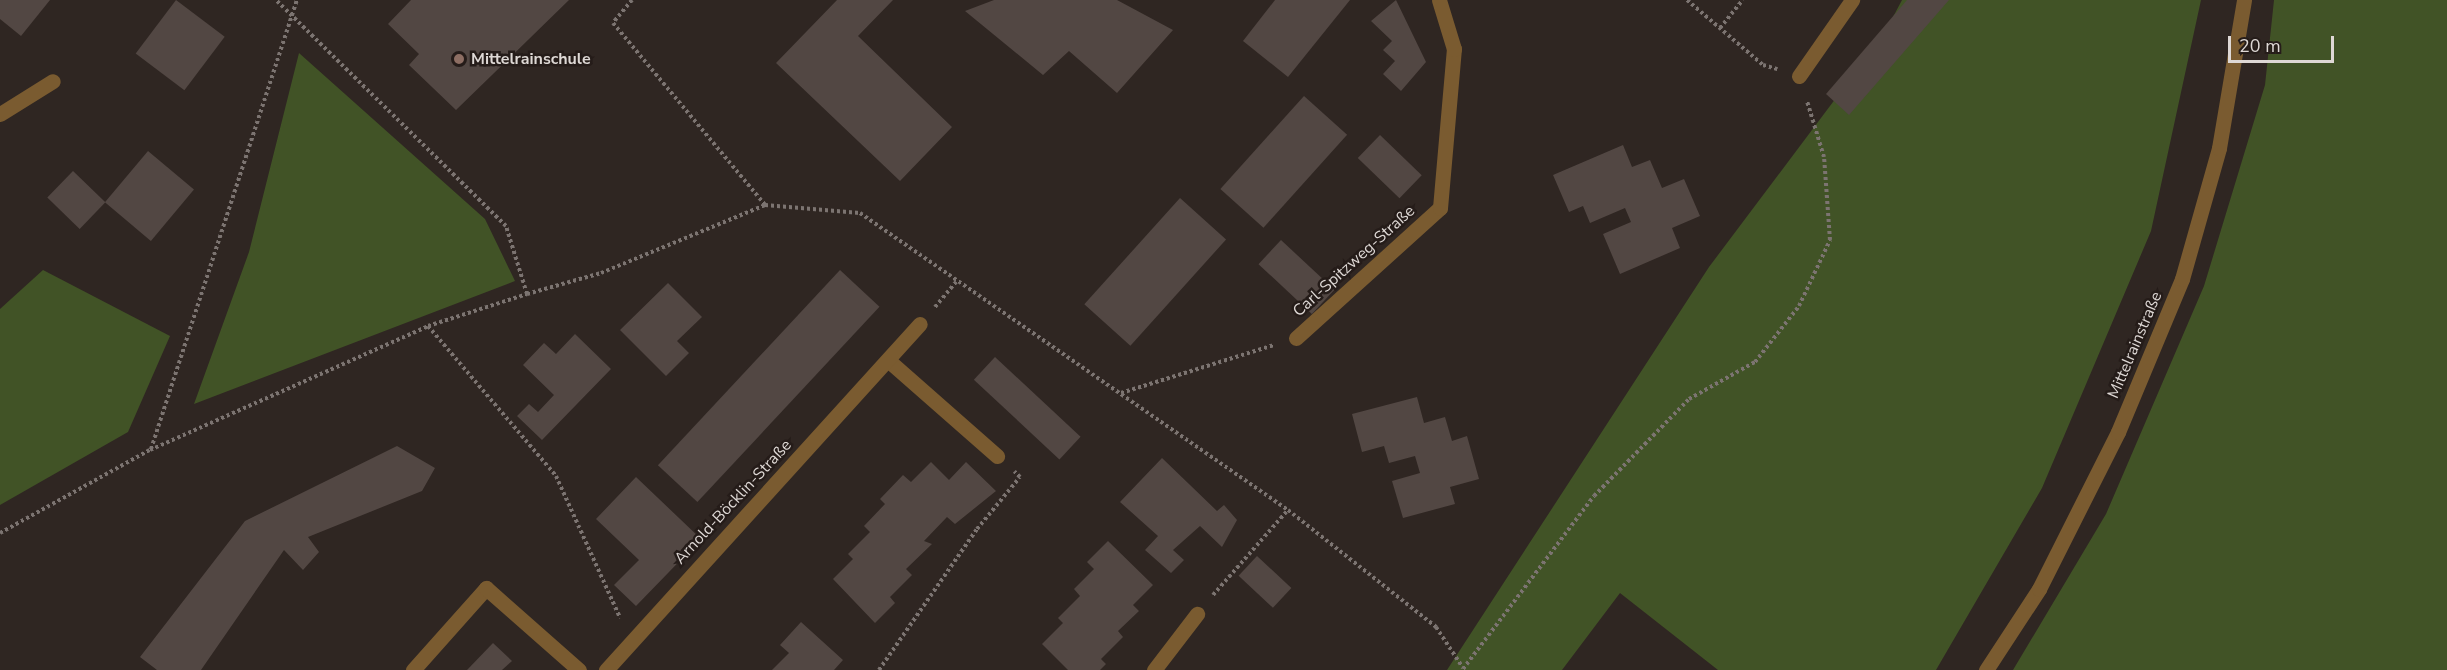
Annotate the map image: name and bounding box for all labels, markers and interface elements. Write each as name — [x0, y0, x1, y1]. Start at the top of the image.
scale bar — [2231, 24, 2338, 62]
text: 20 m — [2239, 34, 2281, 58]
place label: Mittelrainschule — [471, 49, 591, 69]
marker: Mittelrainschule — [452, 52, 466, 66]
street label: Carl-Spitzweg-Straße — [1289, 201, 1419, 321]
street label: Mittelrainstraße — [2104, 289, 2166, 401]
street label: Arnold-Böcklin-Straße — [670, 436, 796, 568]

